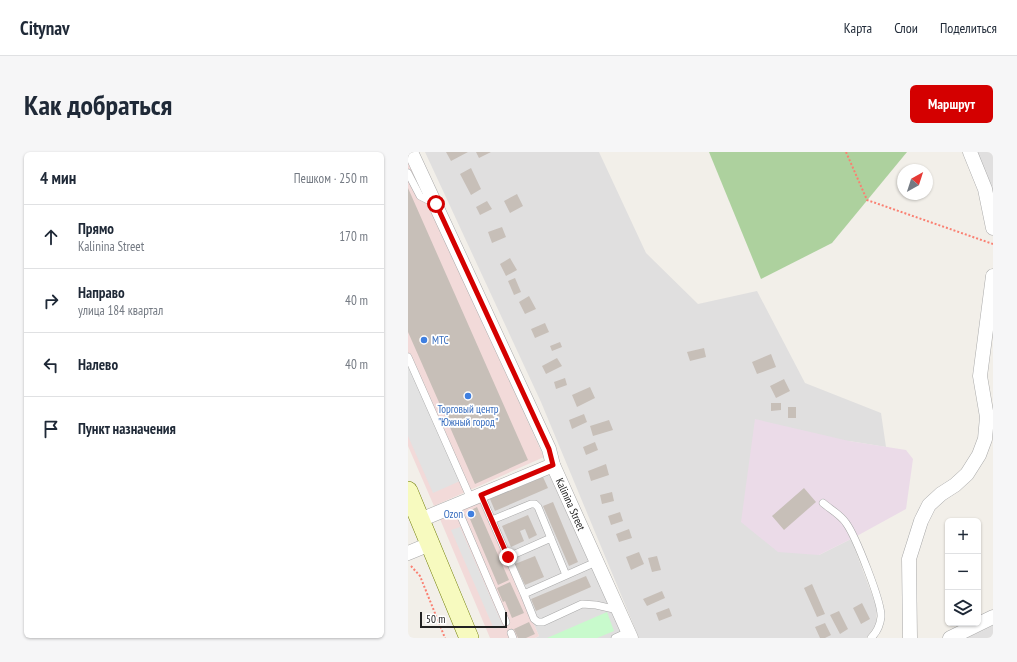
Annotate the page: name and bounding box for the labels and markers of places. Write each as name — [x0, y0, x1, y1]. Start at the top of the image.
place label: МТС — [432, 333, 449, 347]
marker: МТС — [419, 335, 429, 345]
marker: Торговый центр "Южный город" — [463, 391, 473, 401]
place label: Торговый центр "Южный город" — [437, 402, 499, 429]
place label: Ozon — [444, 507, 463, 521]
marker: Ozon — [466, 509, 476, 519]

